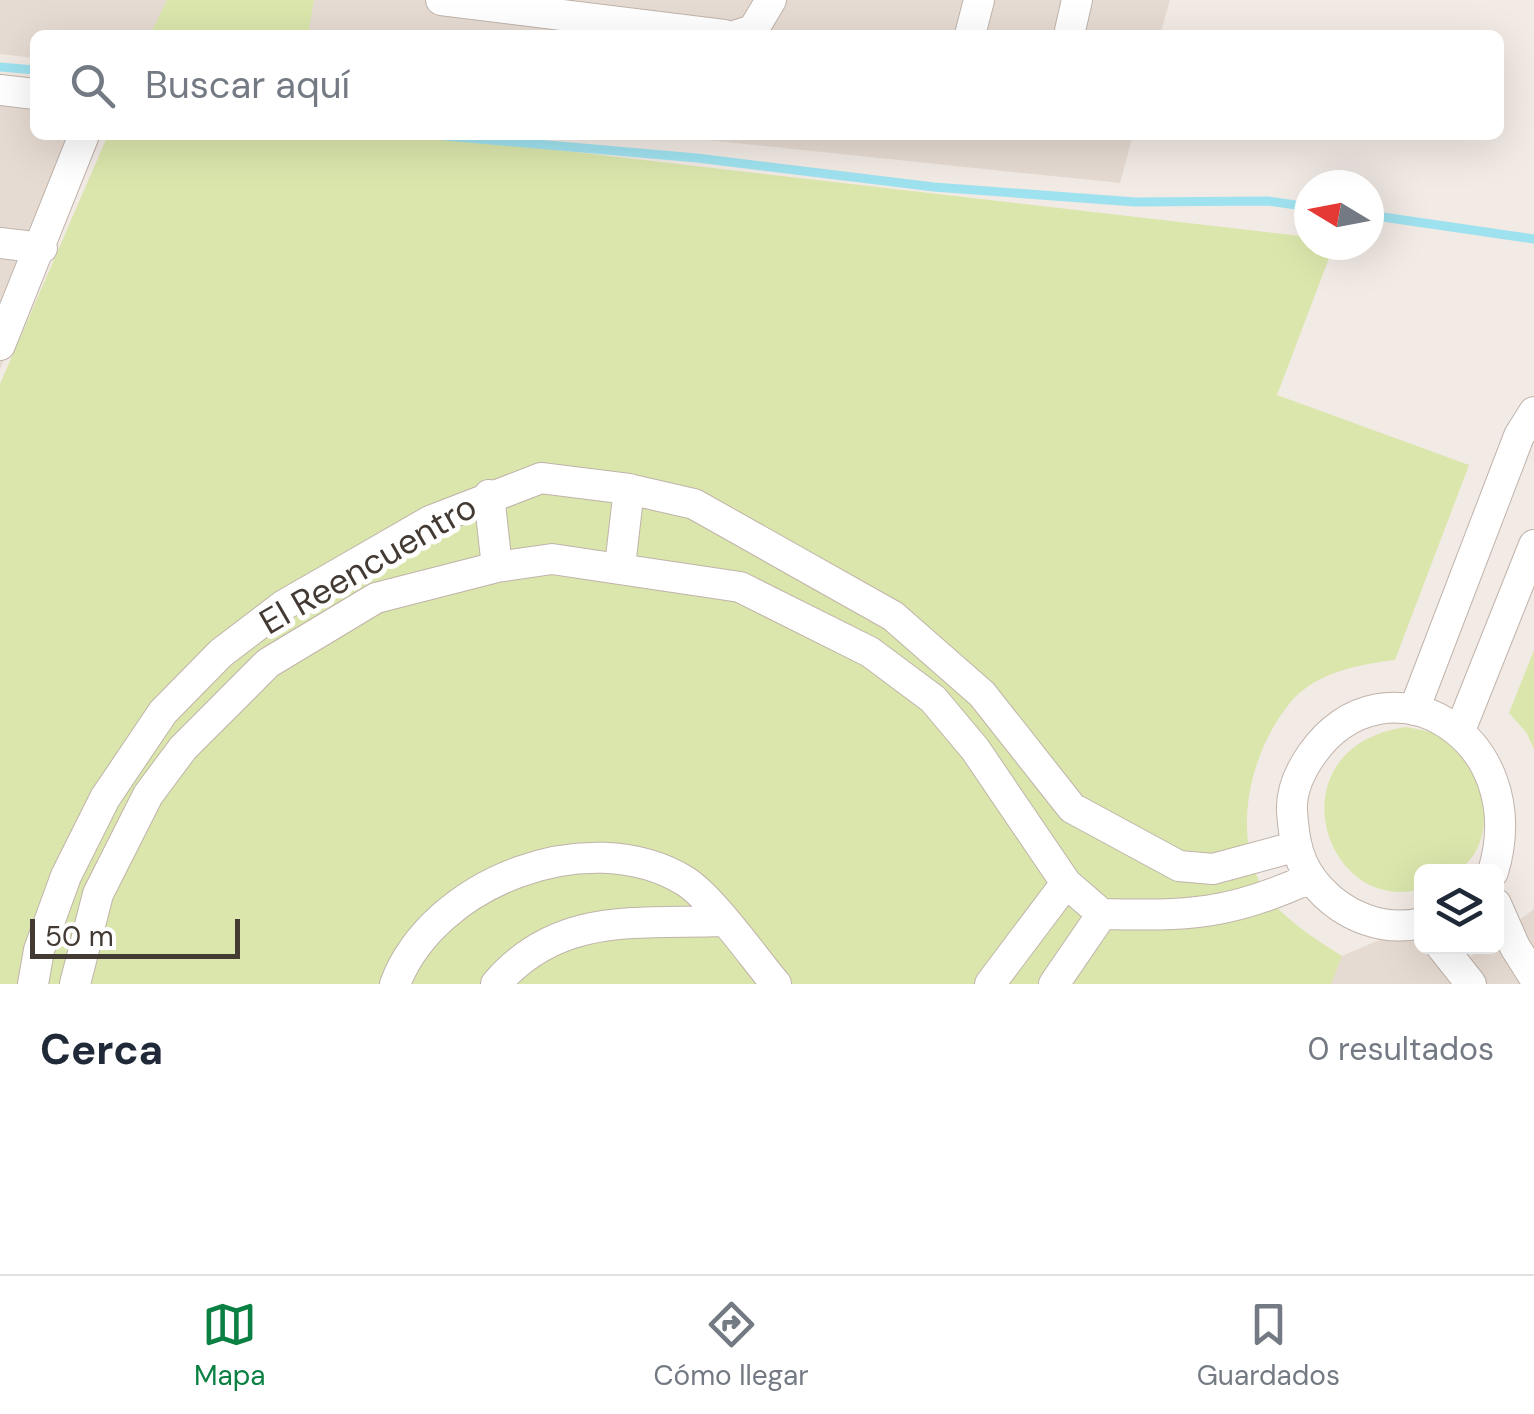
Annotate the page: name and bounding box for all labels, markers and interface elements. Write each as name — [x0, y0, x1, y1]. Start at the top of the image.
search box — [30, 30, 1504, 140]
icon: search — [65, 58, 120, 113]
text: Buscar aquí — [145, 60, 350, 110]
north arrow — [1294, 170, 1384, 260]
street label: El Reencuentro — [251, 483, 485, 645]
map controls — [1414, 864, 1504, 954]
button: layers — [1414, 864, 1504, 954]
scale bar — [30, 914, 240, 958]
text: 50 m — [45, 918, 114, 955]
text: Cerca — [40, 1022, 163, 1077]
text: 0 resultados — [1308, 1028, 1494, 1070]
tab: Mapa — [194, 1297, 266, 1394]
tab: Cómo llegar — [653, 1297, 809, 1394]
tab: Guardados — [1197, 1297, 1340, 1394]

